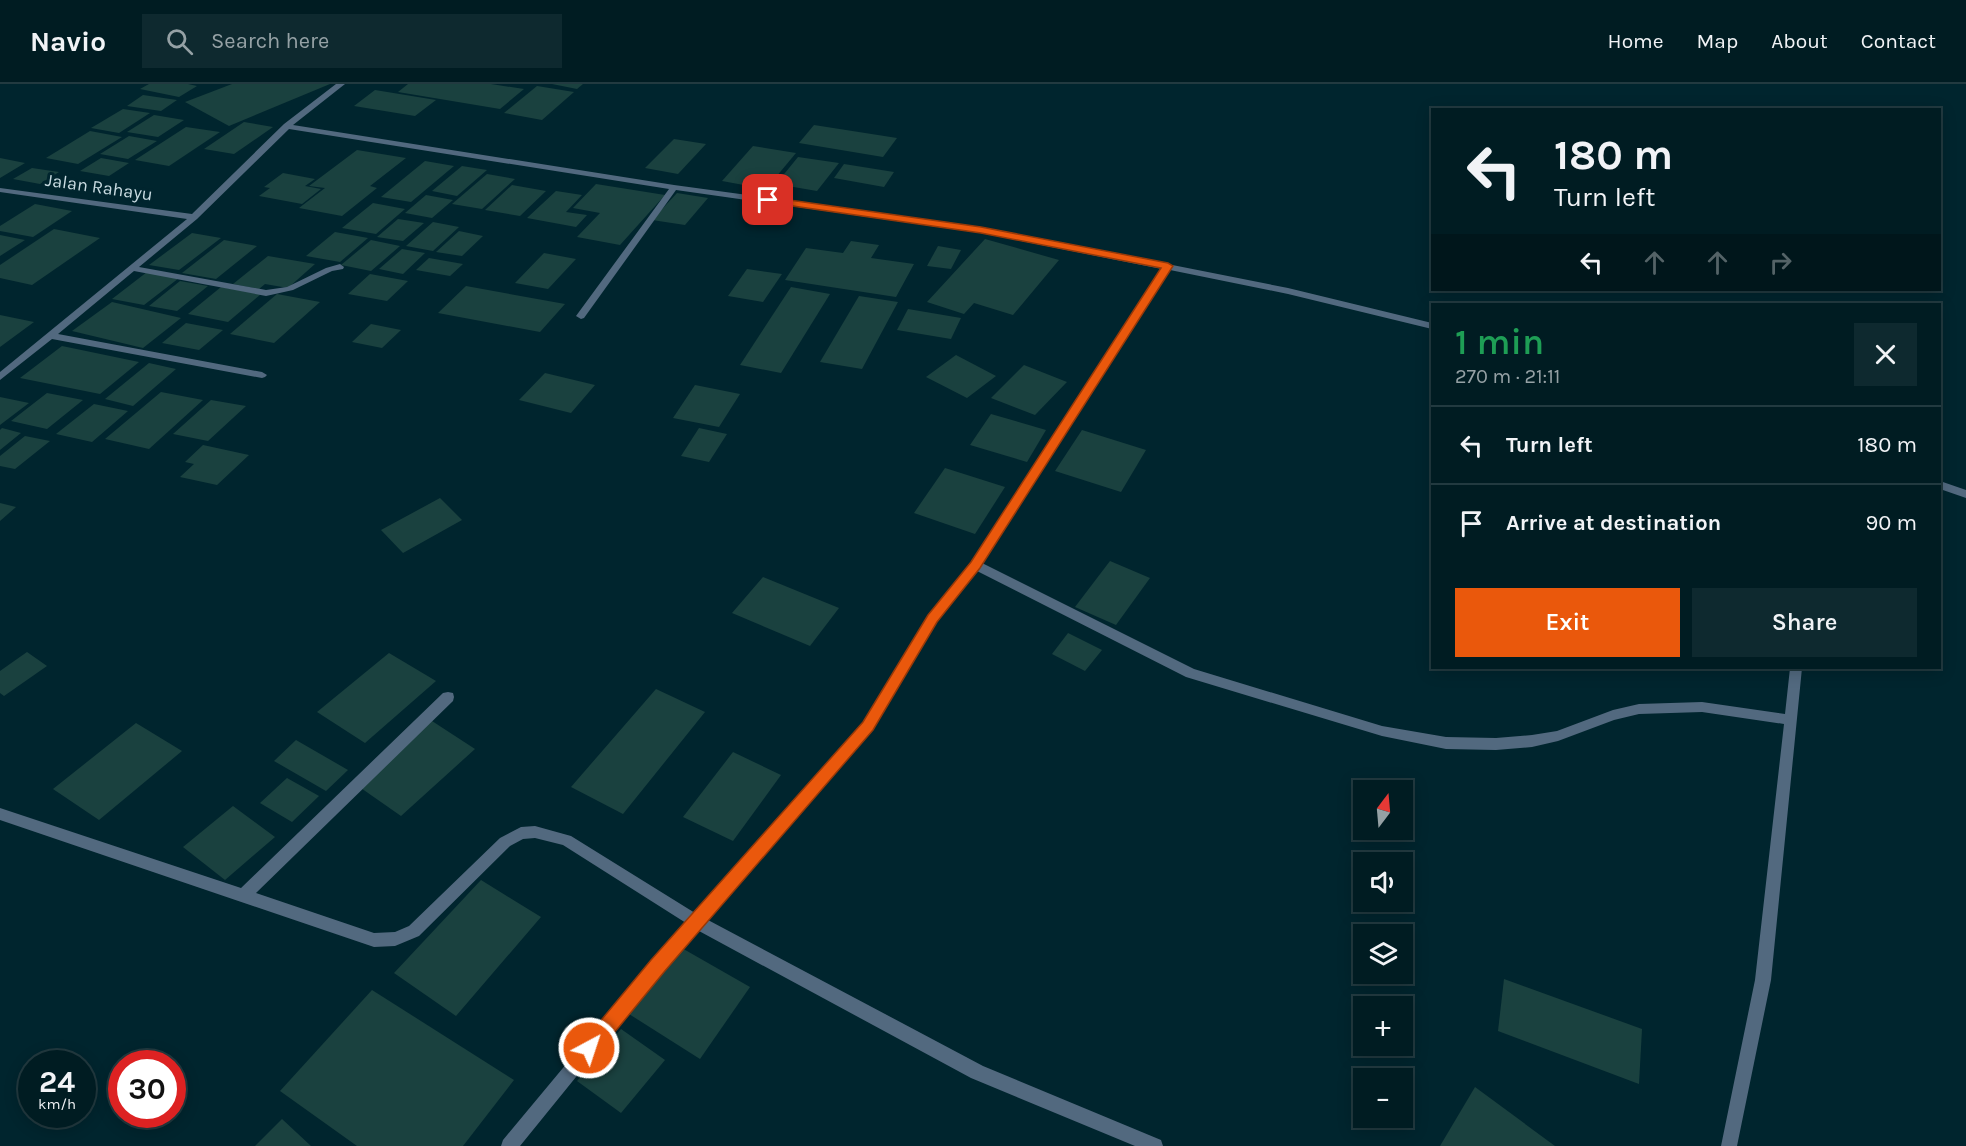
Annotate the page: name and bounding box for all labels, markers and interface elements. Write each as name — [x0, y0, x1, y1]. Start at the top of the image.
search box — [142, 14, 562, 68]
text: Navio — [30, 25, 106, 58]
icon: search — [163, 25, 196, 58]
text: Search here — [211, 28, 329, 54]
text: Home — [1608, 29, 1664, 53]
text: Map — [1697, 29, 1738, 53]
text: About — [1771, 29, 1828, 53]
text: Contact — [1861, 29, 1936, 53]
text: 180 m — [1554, 130, 1673, 180]
icon: left — [1455, 132, 1533, 210]
street label: Jalan Rahayu — [44, 169, 154, 205]
pin — [742, 174, 793, 225]
text: Turn left — [1554, 181, 1655, 213]
icon: arrive — [751, 183, 784, 216]
icon: left — [1575, 246, 1608, 279]
icon: ahead — [1638, 246, 1671, 279]
icon: ahead — [1701, 246, 1734, 279]
icon: right — [1764, 246, 1797, 279]
text: 1 min — [1455, 321, 1544, 363]
button: close — [1854, 323, 1917, 386]
text: 270 m · 21:11 — [1455, 365, 1560, 388]
icon: left — [1455, 429, 1488, 462]
text: Turn left — [1506, 432, 1593, 458]
text: 180 m — [1857, 432, 1917, 458]
icon: arrive — [1455, 507, 1488, 540]
text: Arrive at destination — [1506, 510, 1721, 536]
text: 90 m — [1865, 510, 1917, 536]
button: Exit — [1455, 588, 1680, 657]
button: Share — [1692, 588, 1917, 657]
north arrow — [1353, 780, 1413, 840]
map controls — [1353, 780, 1413, 1128]
button: sound — [1353, 852, 1413, 912]
button: layers — [1353, 924, 1413, 984]
button: + — [1353, 996, 1413, 1056]
position arrow — [557, 1016, 621, 1080]
speed limit sign: 30 — [108, 1050, 186, 1128]
text: 24 — [39, 1064, 75, 1100]
button: − — [1353, 1068, 1413, 1128]
text: km/h — [38, 1095, 76, 1113]

